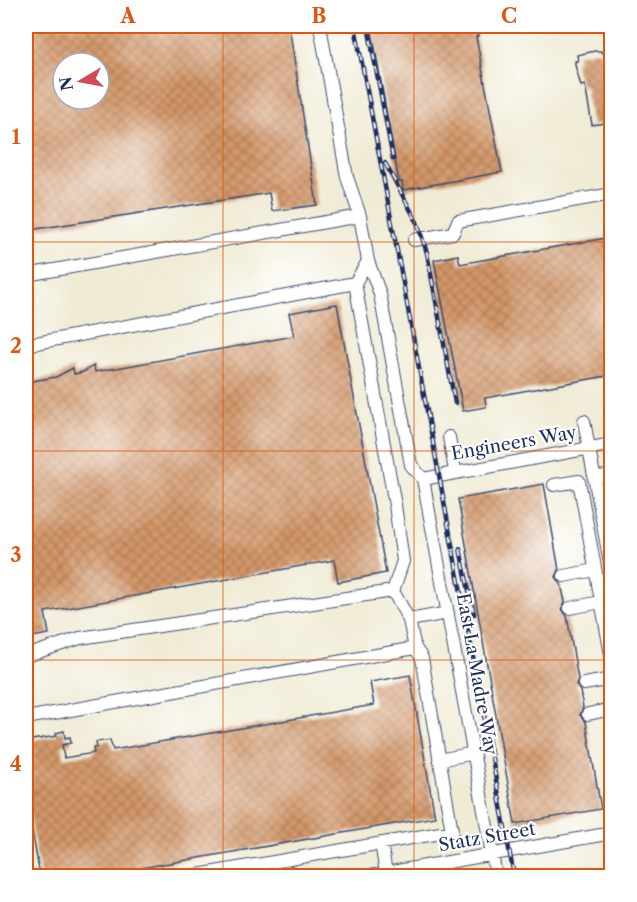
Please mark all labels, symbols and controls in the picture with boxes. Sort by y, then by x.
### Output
text: A [119,4,136,28]
text: B [312,4,327,28]
text: C [501,4,517,28]
north arrow [51,51,111,111]
text: N [55,75,77,92]
text: 1 [12,125,21,149]
text: 2 [10,334,22,358]
street label: Engineers Way [450,421,579,465]
text: 3 [10,543,22,567]
street label: East La Madre Way [452,591,502,758]
text: 4 [10,752,22,776]
street label: Statz Street [437,818,538,856]

